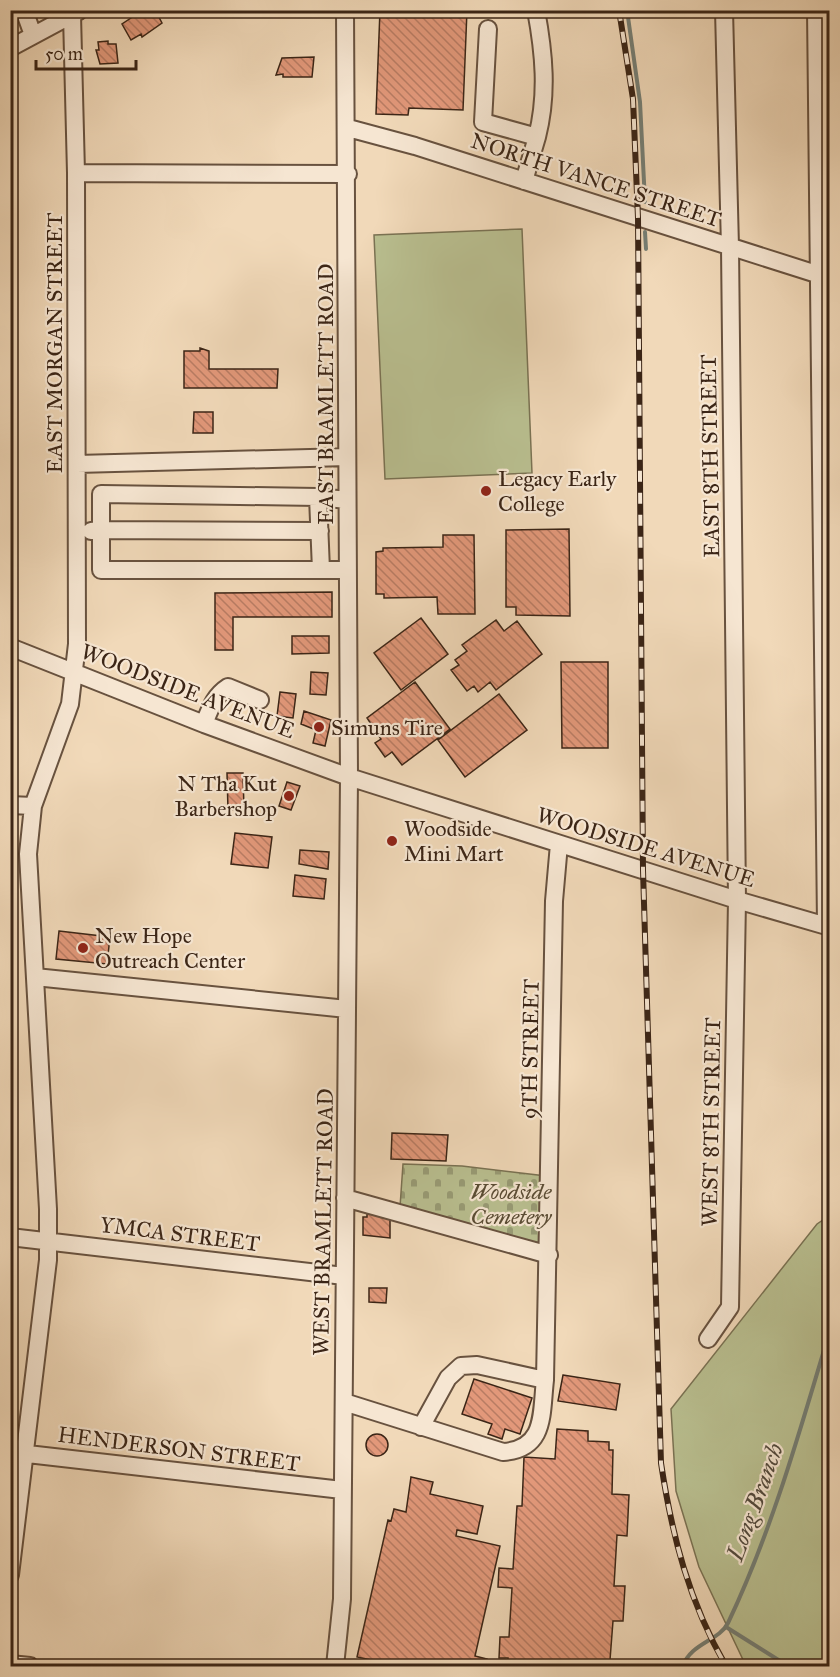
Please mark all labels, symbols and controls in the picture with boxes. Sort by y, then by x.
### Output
scale bar [36,33,136,71]
text: 50 m [45,43,83,65]
street label: NORTH VANCE STREET [467,127,725,233]
street label: EAST MORGAN STREET [41,212,68,474]
street label: EAST BRAMLETT ROAD [312,263,339,525]
street label: EAST 8TH STREET [695,354,725,558]
place label: Legacy Early College [498,465,617,517]
marker: Legacy Early College [479,484,493,498]
street label: WOODSIDE AVENUE [77,638,299,744]
place label: Simuns Tire [331,714,443,741]
marker: Simuns Tire [312,720,326,734]
place label: N Tha Kut Barbershop [174,770,277,822]
marker: N Tha Kut Barbershop [282,789,296,803]
street label: WOODSIDE AVENUE [533,801,759,893]
place label: Woodside Mini Mart [404,815,504,867]
marker: Woodside Mini Mart [385,834,399,848]
place label: New Hope Outreach Center [95,922,246,974]
marker: New Hope Outreach Center [76,941,90,955]
street label: 9TH STREET [515,979,545,1119]
street label: WEST 8TH STREET [696,1017,726,1227]
street label: WEST BRAMLETT ROAD [307,1088,339,1356]
park label: Woodside Cemetery [471,1178,552,1230]
street label: YMCA STREET [99,1211,261,1257]
street label: HENDERSON STREET [56,1421,302,1477]
water label: Long Branch [720,1439,790,1566]

